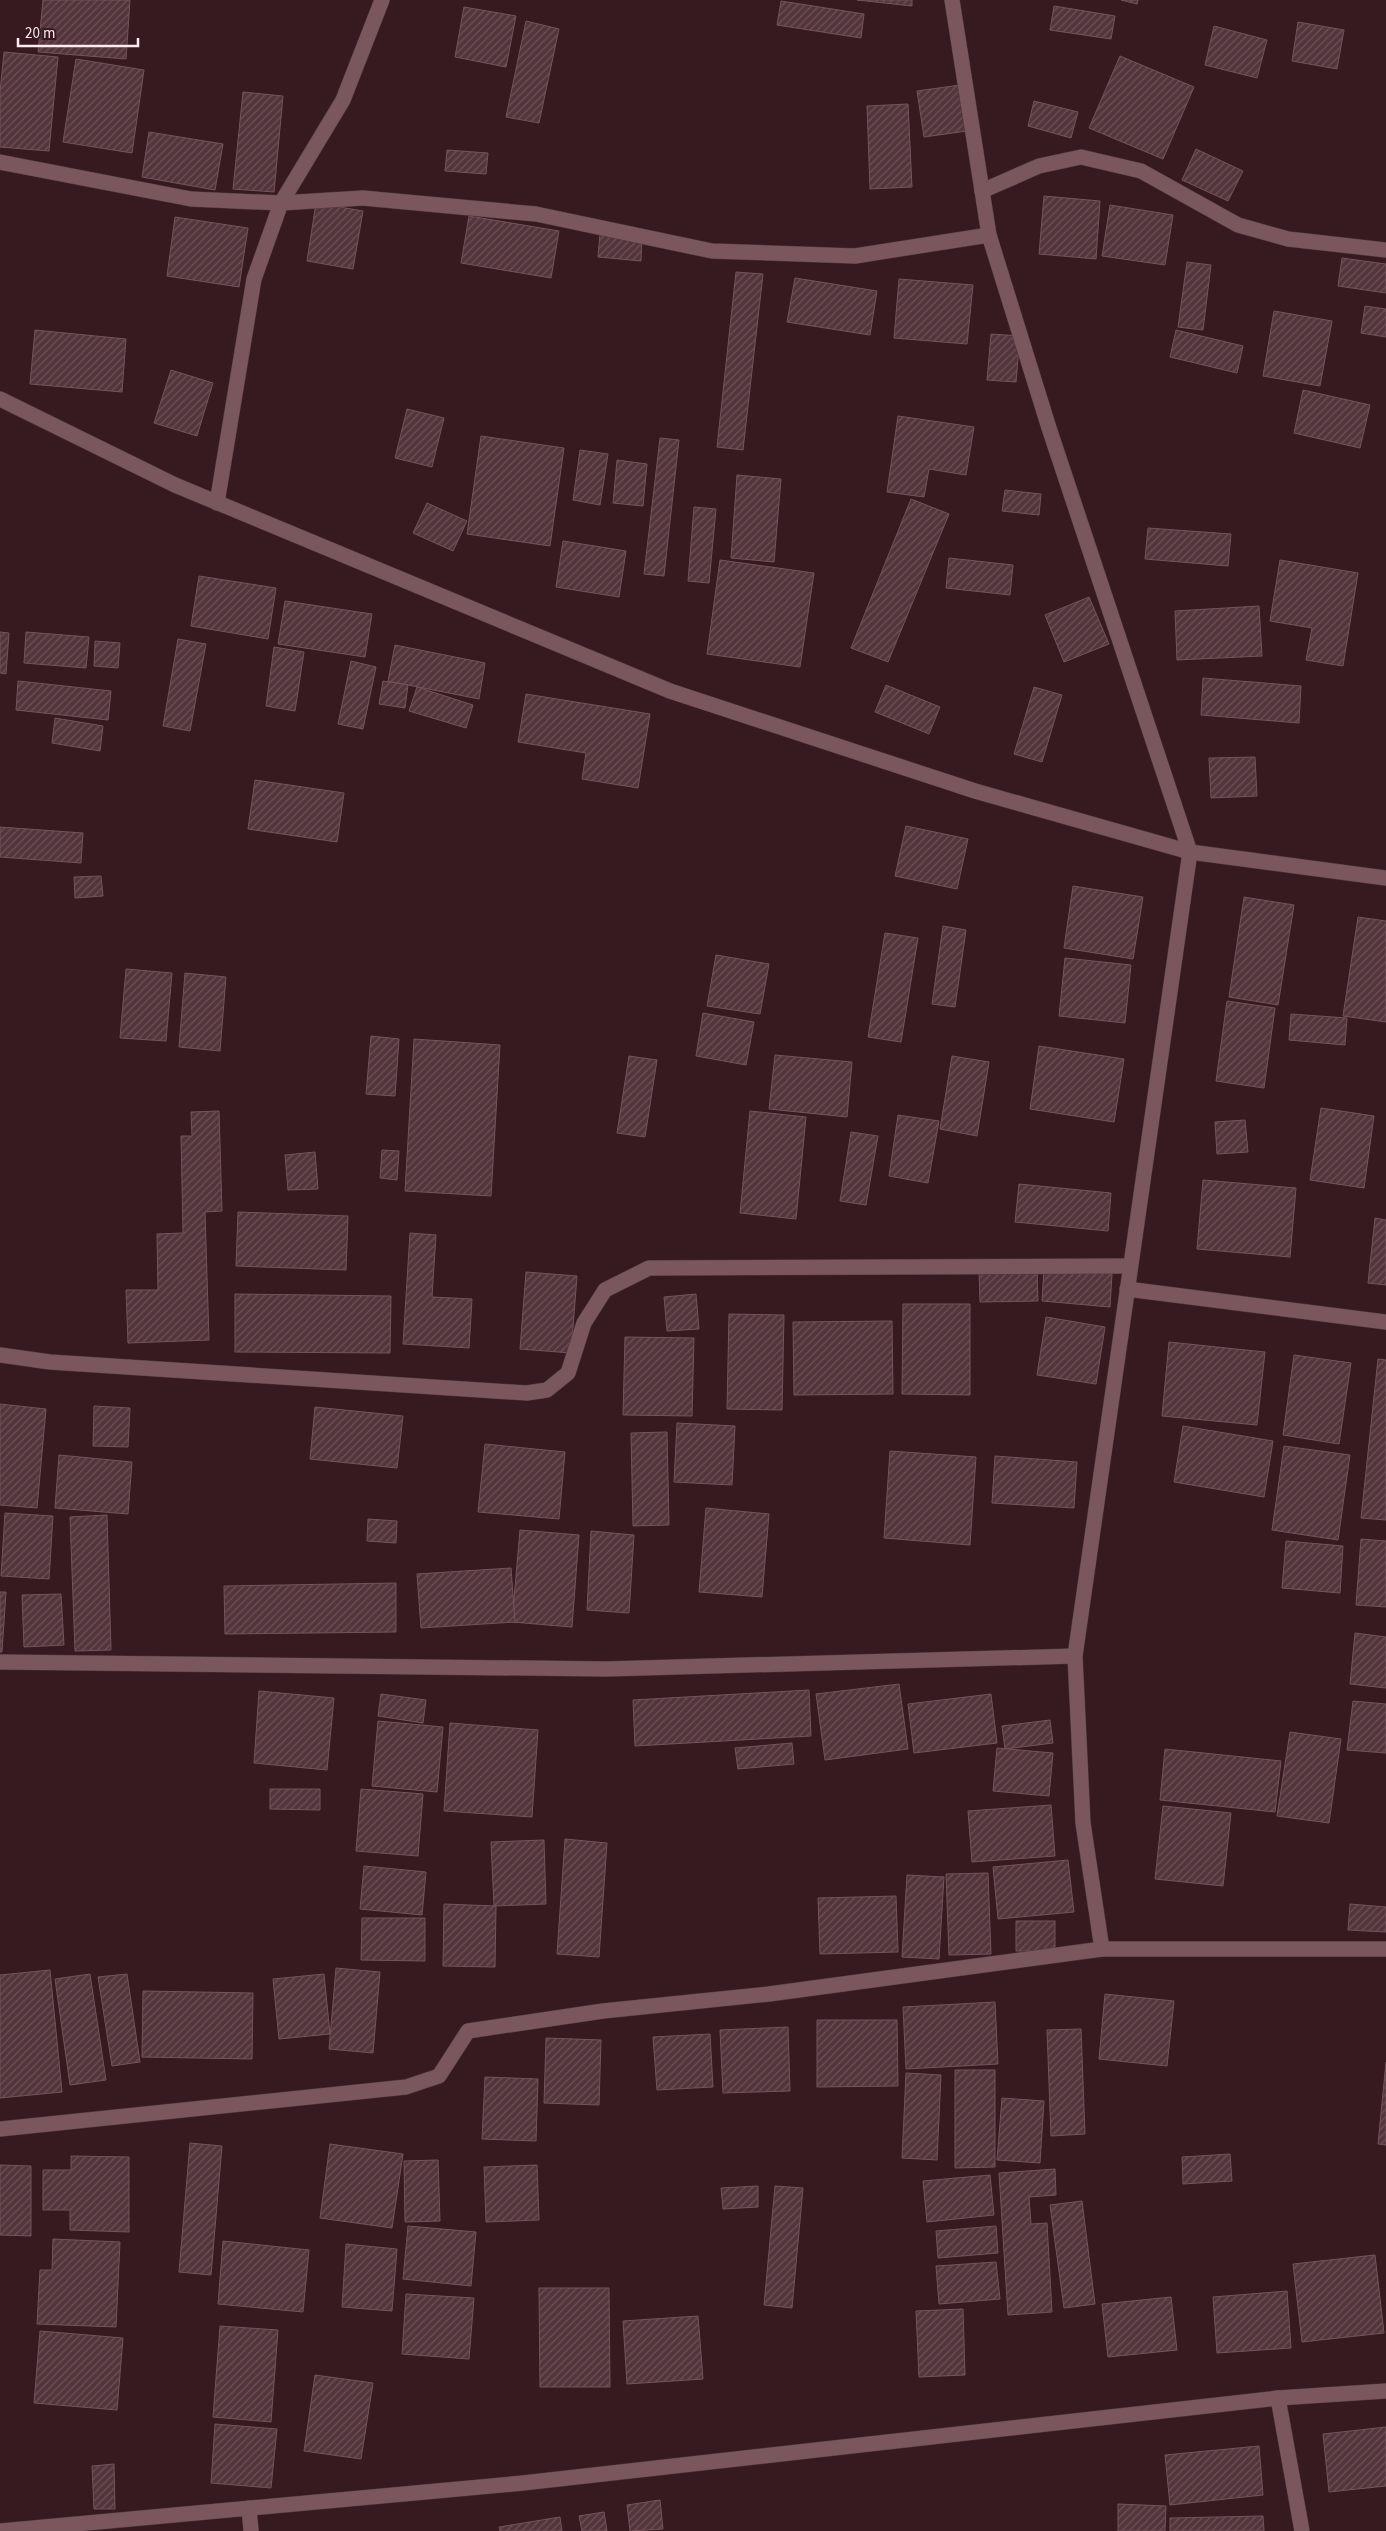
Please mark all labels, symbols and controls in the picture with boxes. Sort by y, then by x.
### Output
scale bar [18,15,138,47]
text: 20 m [25,23,55,44]

